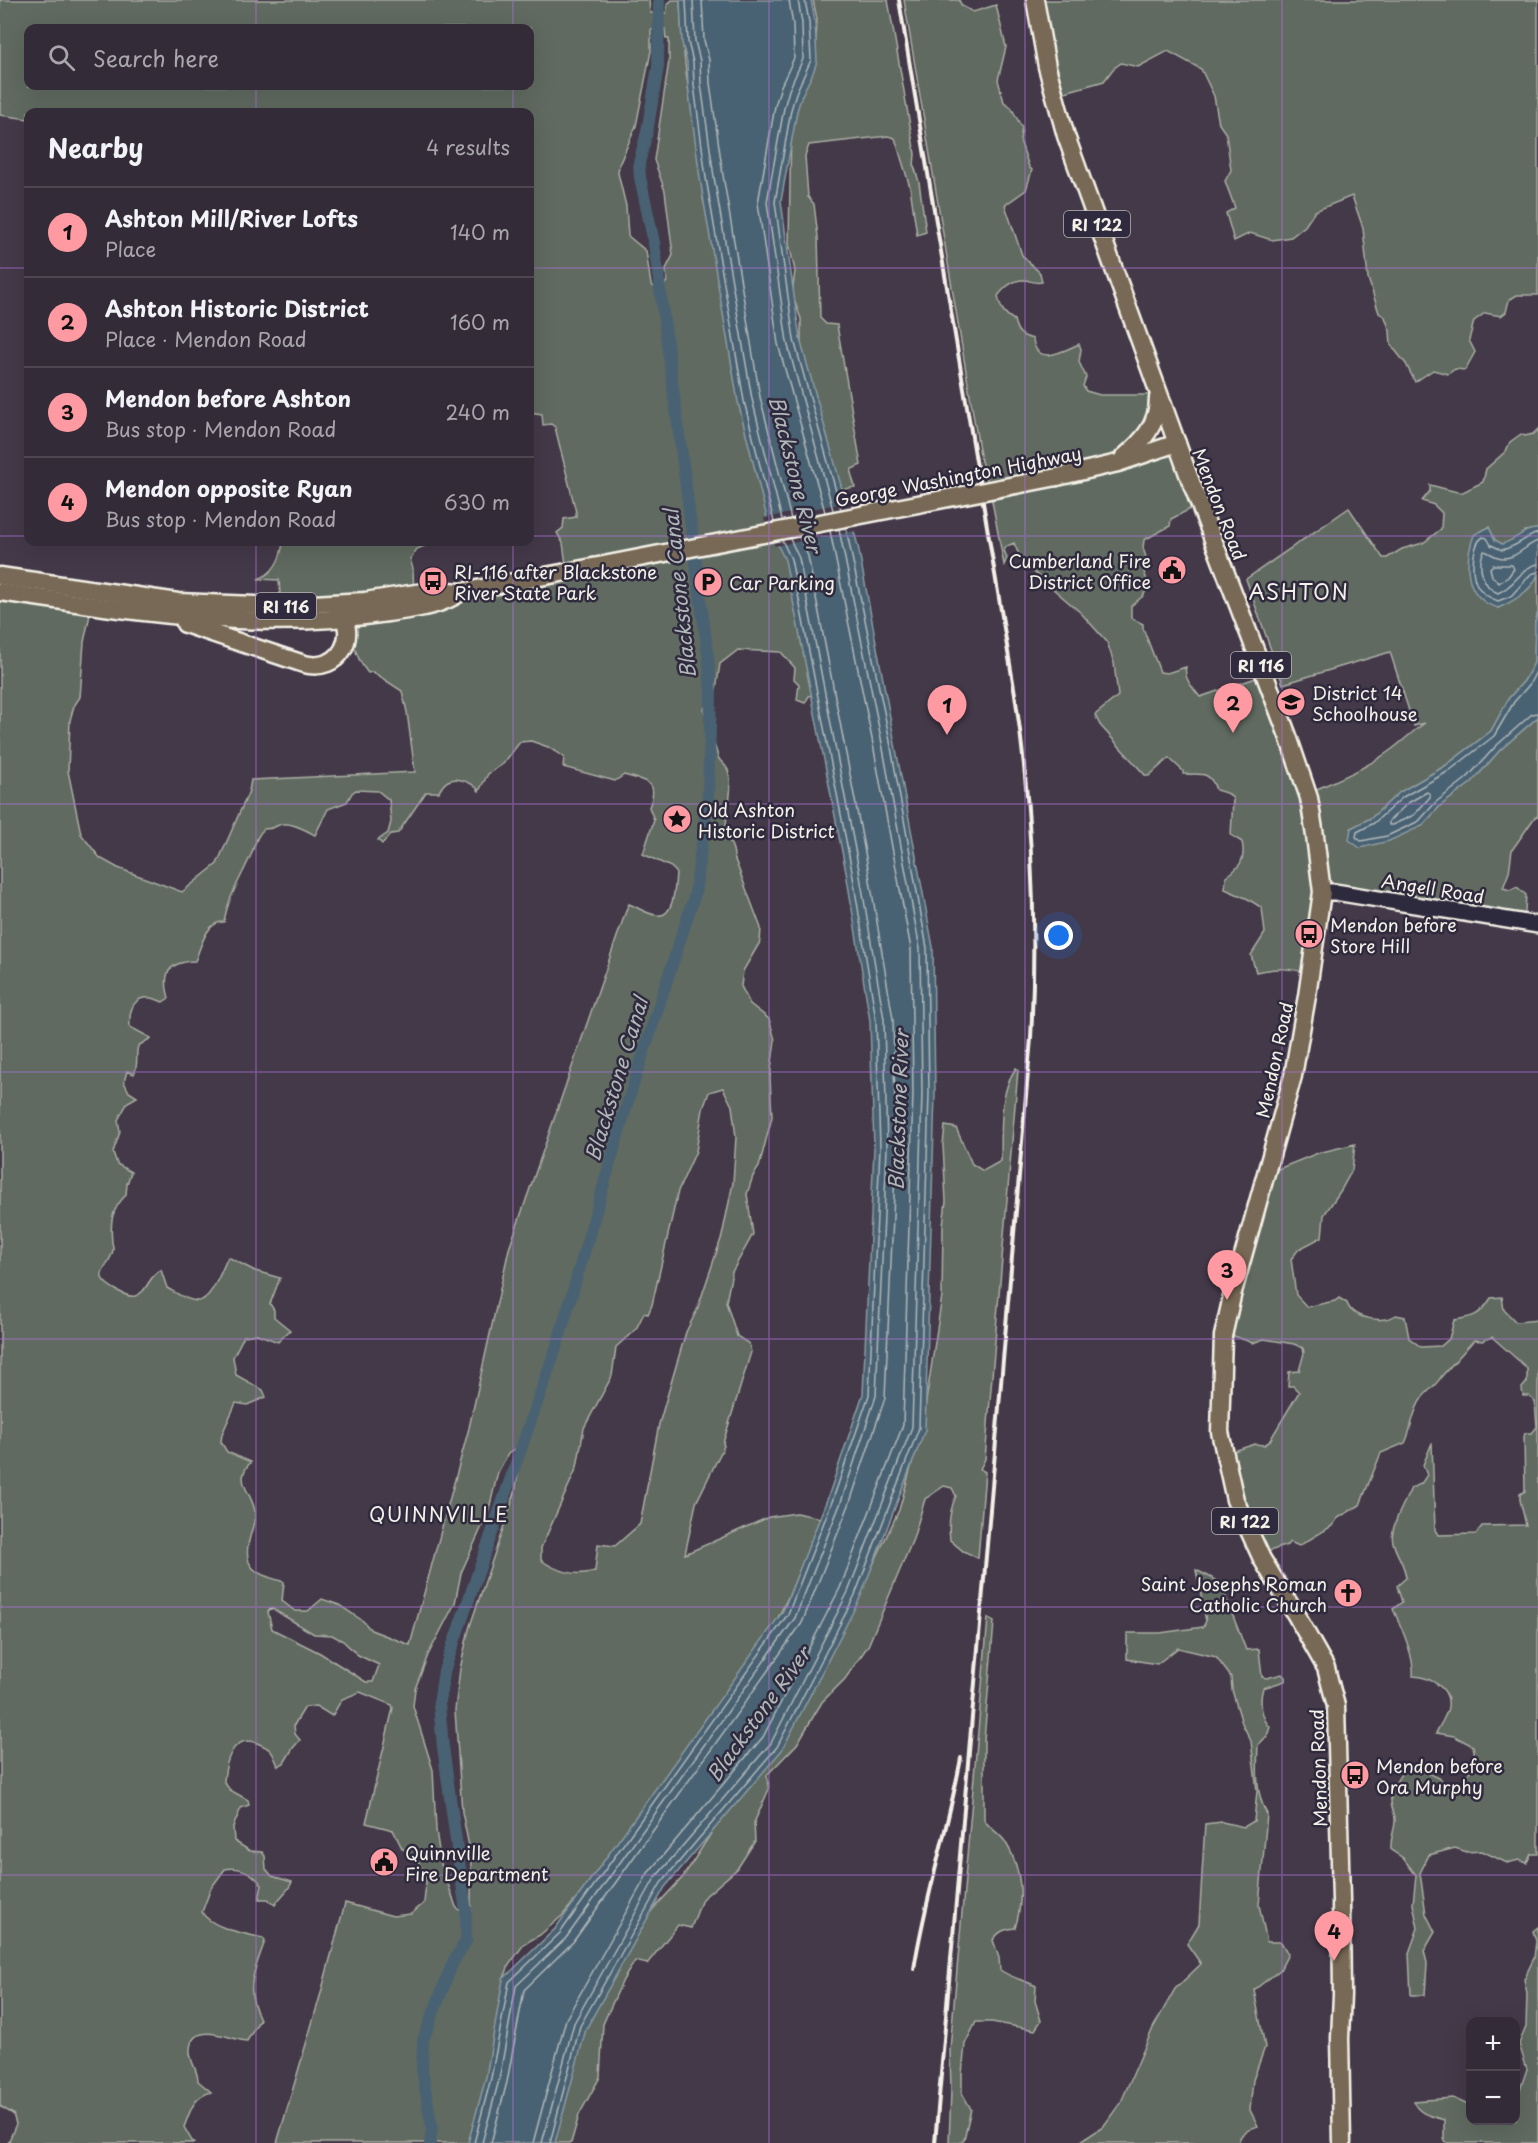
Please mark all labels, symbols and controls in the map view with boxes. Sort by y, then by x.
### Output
search box [24,24,534,90]
icon: search [45,41,78,74]
text: Search here [93,41,219,74]
text: Nearby [48,128,143,167]
text: 4 results [426,132,510,162]
text: Ashton Mill/River Lofts [105,201,358,234]
road number: RI 122 [1064,211,1130,237]
text: 1 [63,217,72,247]
text: 140 m [450,217,510,247]
text: Place [105,234,156,264]
text: Ashton Historic District [105,291,369,324]
text: 2 [60,307,75,337]
text: 160 m [450,307,510,337]
text: Place · Mendon Road [105,324,307,354]
text: Mendon before Ashton [105,381,351,414]
water label: Blackstone River [762,393,831,558]
text: 3 [61,397,74,427]
text: 240 m [445,397,510,427]
text: Bus stop · Mendon Road [105,414,336,444]
street label: George Washington Highway [832,439,1084,513]
street label: Mendon Road [1186,444,1254,564]
text: Mendon opposite Ryan [105,471,353,504]
text: 4 [61,487,74,517]
text: 630 m [444,487,510,517]
text: Bus stop · Mendon Road [105,504,336,534]
water label: Blackstone Canal [655,505,703,680]
place label: Cumberland Fire District Office [1008,547,1151,595]
public building icon: Cumberland Fire District Office [1156,554,1188,586]
place label: RI-116 after Blackstone River State Park [454,558,657,606]
bus stop icon: RI-116 after Blackstone River State Park [417,565,449,597]
parking icon: Car Parking [692,566,724,598]
place label: Car Parking [729,569,835,596]
district label: ASHTON [1249,575,1349,607]
road number: RI 116 [256,593,316,619]
road number: RI 116 [1231,652,1291,678]
place label: District 14 Schoolhouse [1312,679,1418,727]
pin: 2 [1214,684,1252,733]
pin: 1 [928,686,966,735]
school or university icon: District 14 Schoolhouse [1275,686,1307,718]
place label: Old Ashton Historic District [698,796,835,844]
place icon: Old Ashton Historic District [661,803,693,835]
street label: Angell Road [1380,867,1486,909]
place label: Mendon before Store Hill [1330,911,1457,959]
bus stop icon: Mendon before Store Hill [1293,918,1325,950]
your location [1044,921,1073,950]
water label: Blackstone Canal [577,990,656,1165]
street label: Mendon Road [1249,999,1299,1121]
water label: Blackstone River [880,1026,916,1191]
pin: 3 [1208,1250,1246,1300]
district label: QUINNVILLE [369,1499,509,1529]
road number: RI 122 [1212,1508,1278,1534]
place label: Saint Josephs Roman Catholic Church [1141,1570,1327,1618]
church icon: Saint Josephs Roman Catholic Church [1332,1577,1364,1609]
water label: Blackstone River [699,1638,819,1788]
street label: Mendon Road [1302,1708,1334,1828]
place label: Mendon before Ora Murphy [1376,1752,1503,1800]
bus stop icon: Mendon before Ora Murphy [1339,1759,1371,1791]
place label: Quinnville Fire Department [405,1839,548,1887]
public building icon: Quinnville Fire Department [368,1846,400,1878]
pin: 4 [1314,1912,1354,1961]
map controls [1466,2017,1520,2125]
button: + [1466,2017,1520,2071]
button: − [1466,2071,1520,2125]

